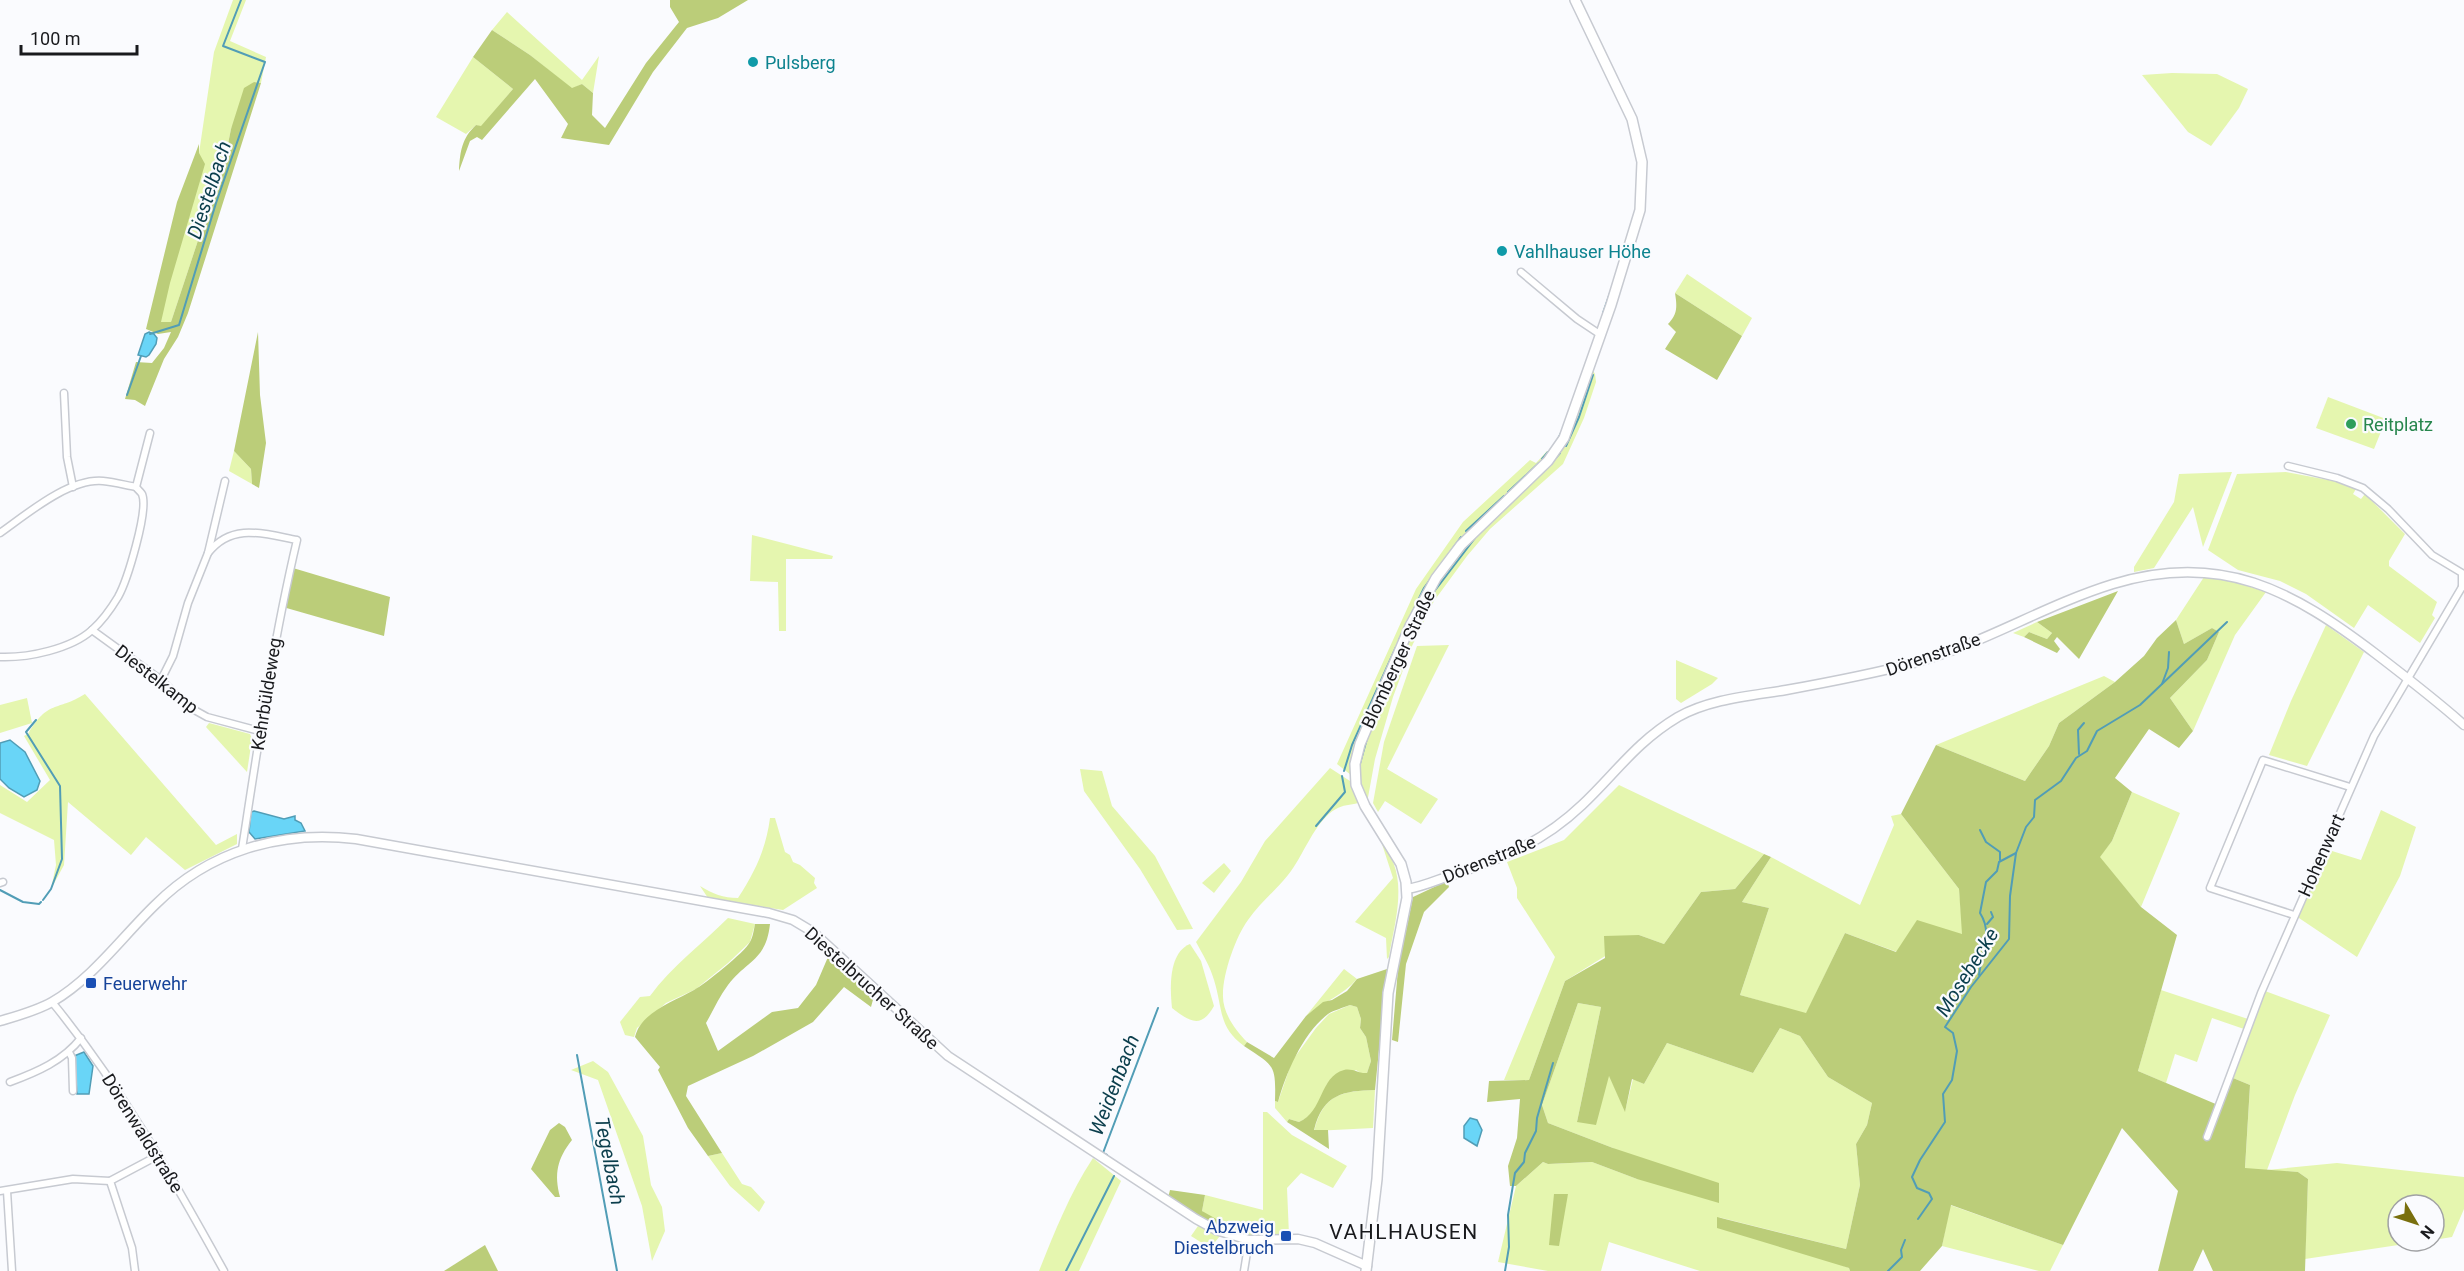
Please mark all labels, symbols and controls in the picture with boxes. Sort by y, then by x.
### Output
scale bar [21,18,136,56]
text: 100 m [30,28,81,49]
place label: Pulsberg [765,52,836,73]
marker: Pulsberg [746,55,760,69]
water label: Diestelbach [182,138,236,242]
place label: Vahlhauser Höhe [1514,241,1651,262]
marker: Vahlhauser Höhe [1495,244,1509,258]
place label: Reitplatz [2363,414,2433,435]
marker: Reitplatz [2344,417,2358,431]
street label: Blomberger Straße [1357,587,1439,731]
street label: Dörenstraße [1883,628,1983,680]
street label: Kehrbüldeweg [247,636,285,752]
street label: Diestelkamp [111,640,203,718]
street label: Hohenwart [2293,810,2349,900]
street label: Dörenstraße [1439,831,1539,887]
street label: Diestelbrucher Straße [801,922,943,1054]
water label: Mosebecke [1930,923,2004,1021]
place label: Feuerwehr [103,973,187,994]
marker: Feuerwehr [84,976,98,990]
water label: Weidenbach [1084,1031,1144,1139]
street label: Dörenwaldstraße [98,1070,188,1196]
water label: Tegelbach [590,1115,630,1207]
north arrow [2386,1193,2446,1253]
place label: Abzweig Diestelbruch [1174,1216,1274,1258]
district label: VAHLHAUSEN [1329,1220,1479,1244]
text: N [2416,1222,2438,1242]
marker: Abzweig Diestelbruch [1279,1229,1293,1243]

